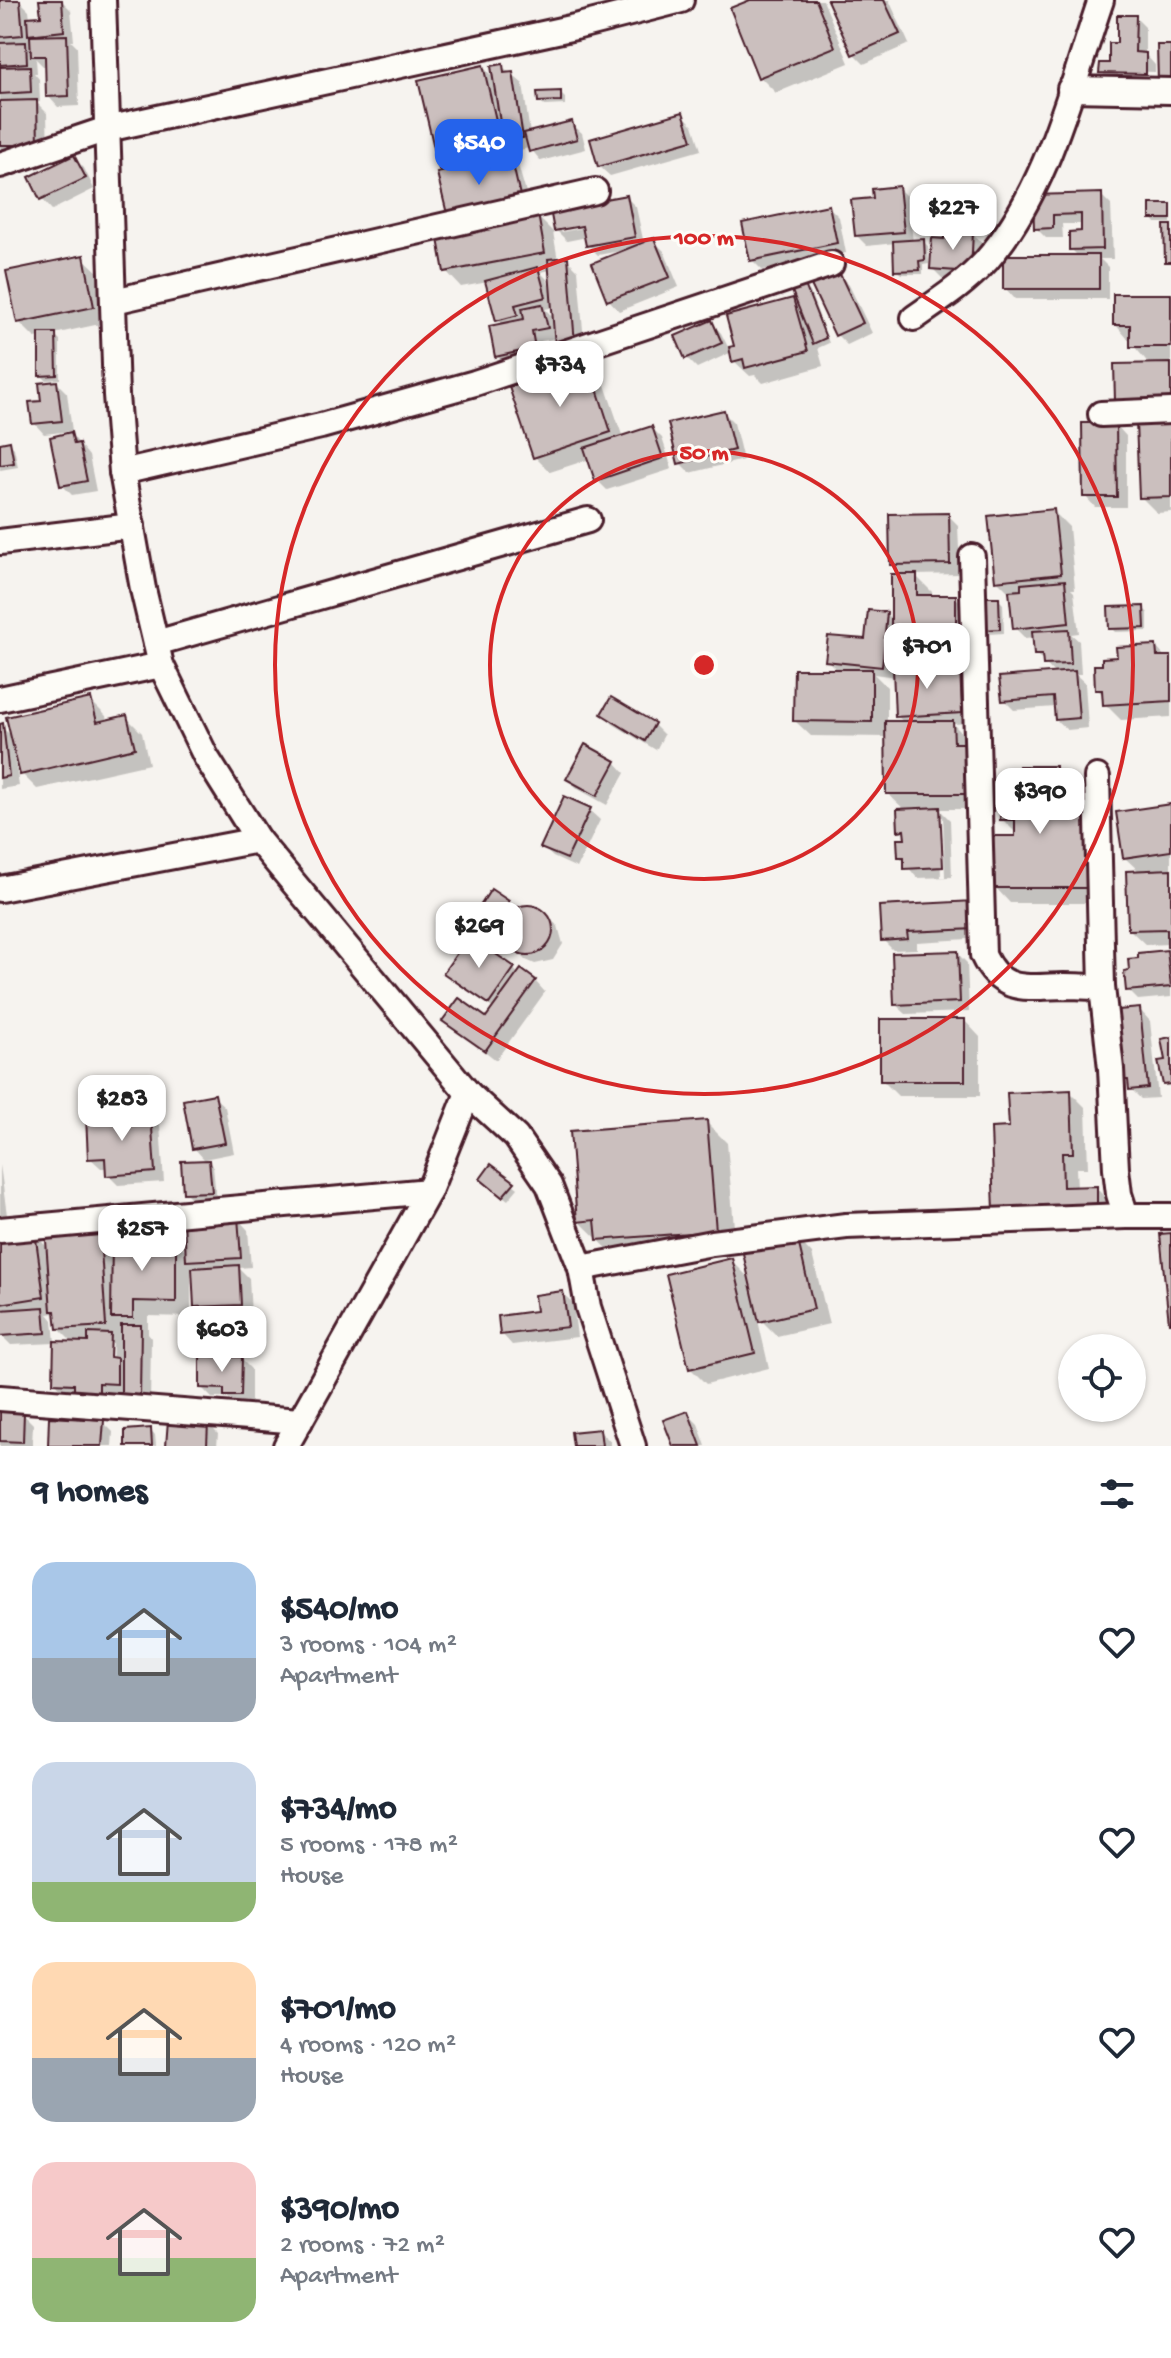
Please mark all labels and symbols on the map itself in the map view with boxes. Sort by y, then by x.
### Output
pin: $540 [432,119,526,187]
pin: $227 [906,184,1000,252]
text: 100 m [673,225,734,254]
pin: $734 [513,341,607,409]
text: 50 m [680,440,728,469]
pin: $701 [880,623,974,691]
centre of rings [690,651,718,679]
pin: $390 [993,768,1087,836]
pin: $269 [432,902,526,970]
pin: $283 [75,1075,169,1143]
pin: $257 [95,1205,189,1273]
pin: $603 [175,1306,269,1374]

